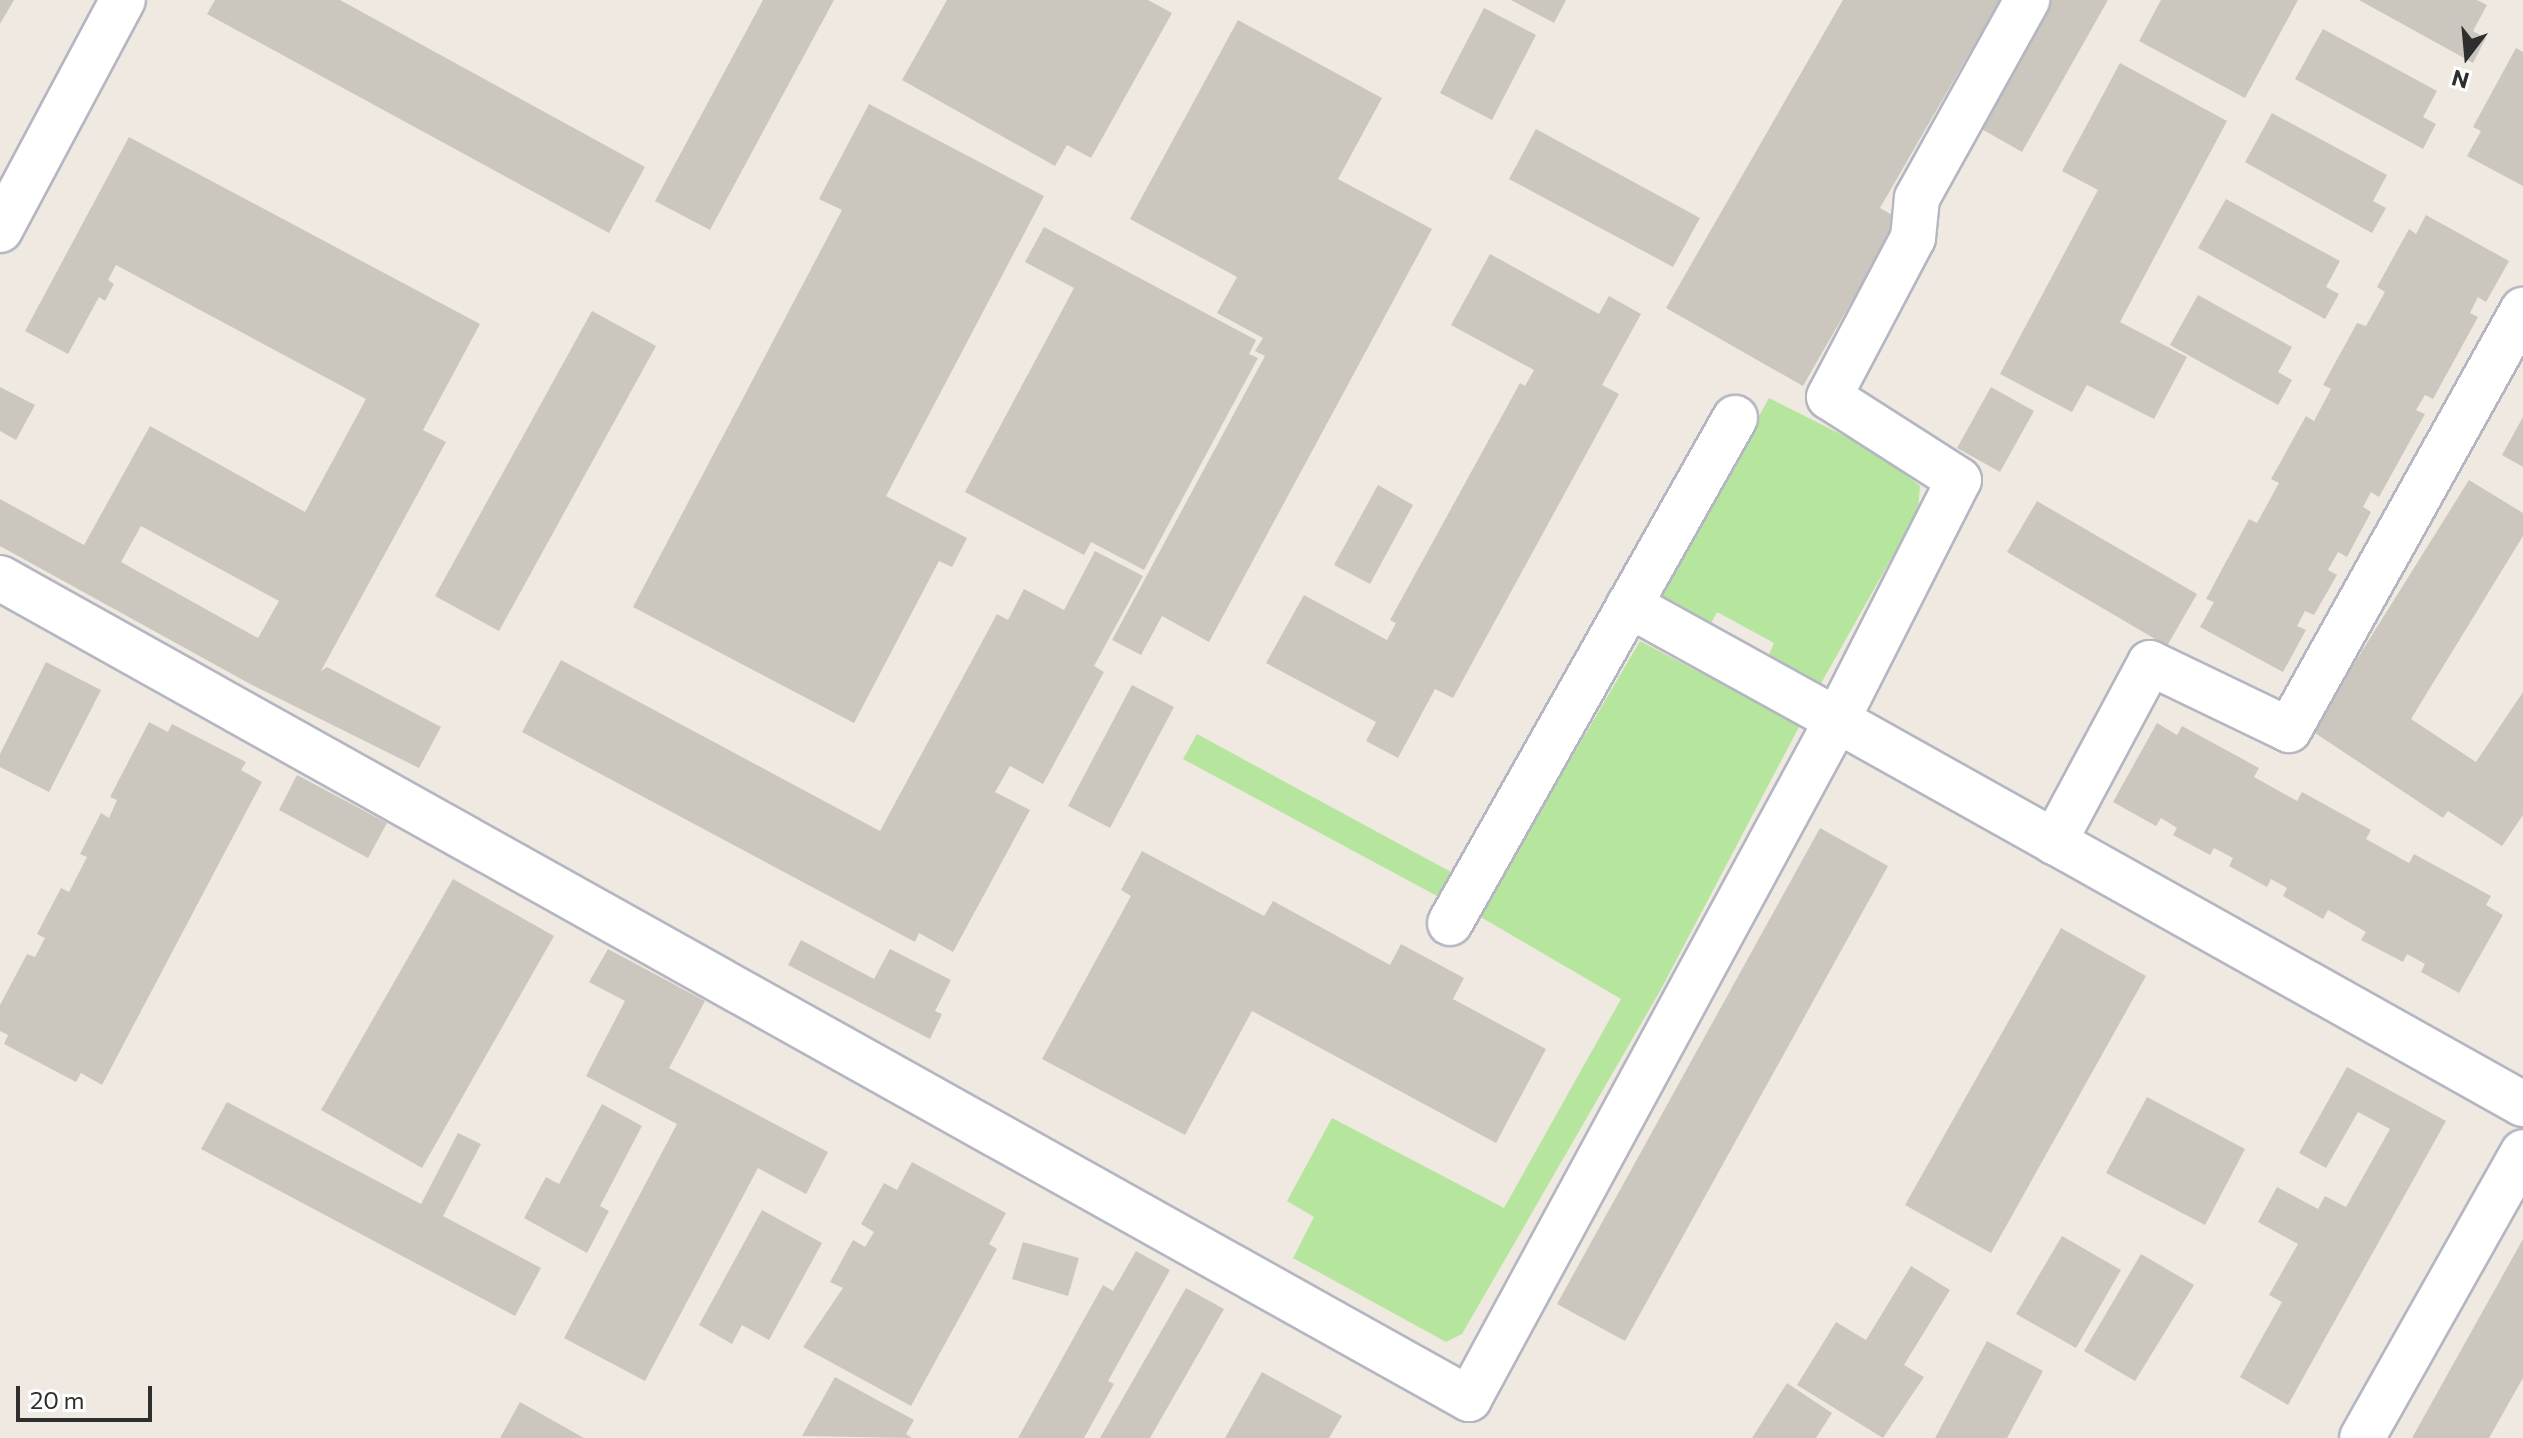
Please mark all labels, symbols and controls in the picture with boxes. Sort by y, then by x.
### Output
north arrow [2427,16,2507,96]
text: N [2449,64,2472,95]
scale bar [20,1370,156,1420]
text: 20 m [30,1385,84,1414]

